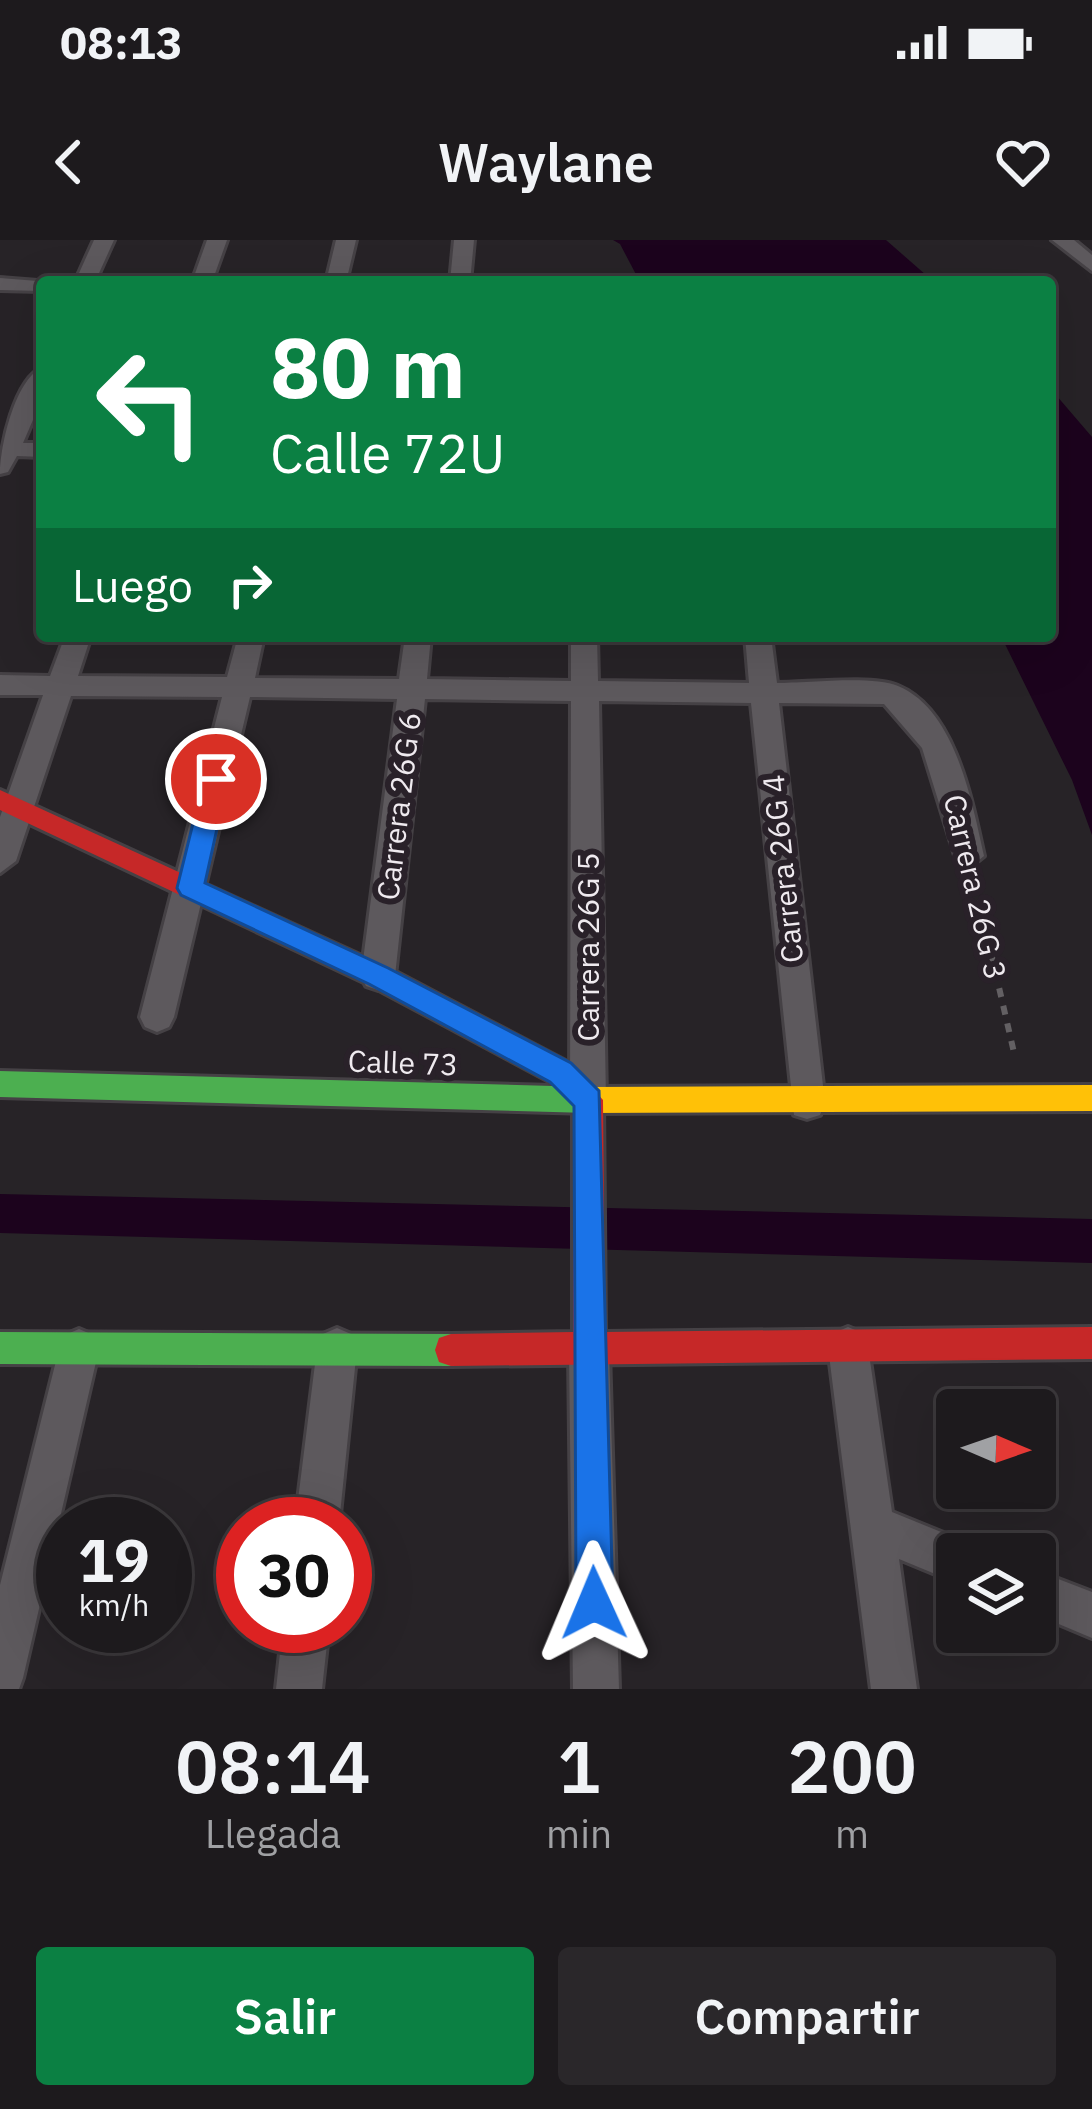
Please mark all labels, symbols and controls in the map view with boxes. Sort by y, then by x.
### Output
text: 08:13 [60,13,183,71]
text: Waylane [438,127,654,197]
icon: back [36,129,102,195]
icon: heart [990,129,1056,195]
text: 80 m [270,312,466,421]
icon: left [72,324,228,480]
text: Calle 72U [270,418,505,488]
icon: right [217,552,283,618]
text: Luego [72,556,193,614]
street label: Carrera 26G 6 [367,710,429,902]
pin [165,728,267,830]
icon: arrive [183,746,249,812]
street label: Carrera 26G 4 [753,773,811,965]
street label: Carrera 26G 3 [936,791,1016,983]
street label: Carrera 26G 5 [568,853,607,1041]
street label: Calle 73 [347,1041,459,1083]
north arrow [936,1389,1056,1509]
map controls [936,1389,1056,1653]
speed limit sign: 30 [216,1497,372,1653]
text: 19 [78,1520,150,1599]
button: layers [936,1533,1056,1653]
position arrow [531,1540,657,1666]
text: km/h [79,1585,149,1624]
text: 08:14 [175,1719,371,1813]
text: 1 [557,1719,601,1813]
text: 200 [787,1719,917,1813]
text: Llegada [205,1808,341,1859]
text: min [546,1808,612,1859]
text: m [835,1808,869,1859]
button: Salir [36,1947,534,2085]
button: Compartir [558,1947,1056,2085]

